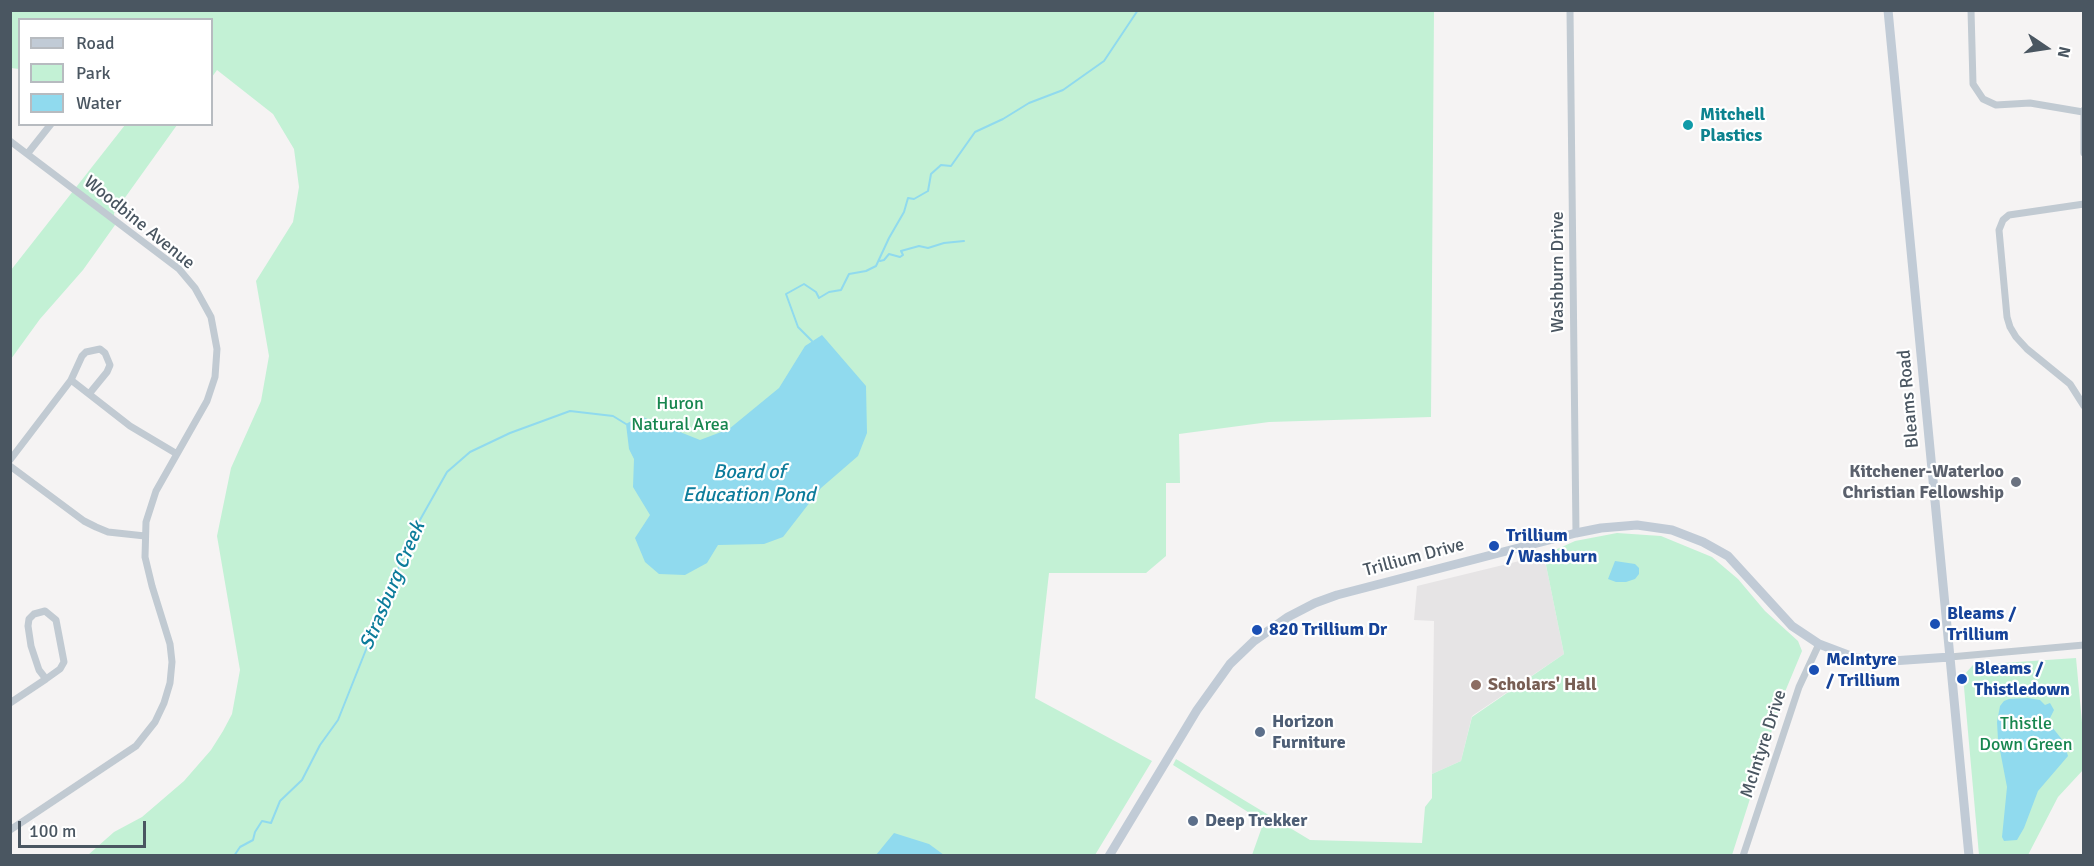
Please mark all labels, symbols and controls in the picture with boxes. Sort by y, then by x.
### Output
legend [18,18,213,126]
north arrow [2016,18,2076,78]
text: Road [76,32,115,54]
text: N [2053,44,2075,60]
text: Park [76,62,111,84]
text: Water [76,92,121,114]
place label: Mitchell Plastics [1700,104,1765,146]
marker: Mitchell Plastics [1681,118,1695,132]
street label: Woodbine Avenue [79,172,199,274]
street label: Washburn Drive [1547,211,1569,333]
street label: Bleams Road [1894,349,1924,449]
park label: Huron Natural Area [631,393,729,436]
water label: Board of Education Pond [683,461,815,508]
place label: Kitchener-Waterloo Christian Fellowship [1843,461,2004,504]
marker: Kitchener-Waterloo Christian Fellowship [2009,475,2023,489]
water label: Strasburg Creek [355,518,431,654]
place label: Trillium / Washburn [1506,525,1597,568]
street label: Trillium Drive [1361,534,1467,582]
marker: Trillium / Washburn [1487,539,1501,553]
place label: Bleams / Trillium [1947,603,2016,646]
marker: Bleams / Trillium [1928,617,1942,631]
place label: 820 Trillium Dr [1269,619,1387,641]
marker: 820 Trillium Dr [1250,623,1264,637]
place label: McIntyre / Trillium [1826,649,1900,692]
place label: Bleams / Thistledown [1974,658,2070,700]
marker: McIntyre / Trillium [1807,663,1821,677]
marker: Bleams / Thistledown [1955,672,1969,686]
place label: Scholars' Hall [1488,674,1597,696]
marker: Scholars' Hall [1469,678,1483,692]
street label: McIntyre Drive [1736,687,1792,801]
place label: Horizon Furniture [1272,711,1346,754]
park label: Thistle Down Green [1979,713,2073,756]
marker: Horizon Furniture [1253,725,1267,739]
scale bar [21,809,148,847]
place label: Deep Trekker [1205,810,1307,832]
marker: Deep Trekker [1186,814,1200,828]
text: 100 m [29,820,76,842]

